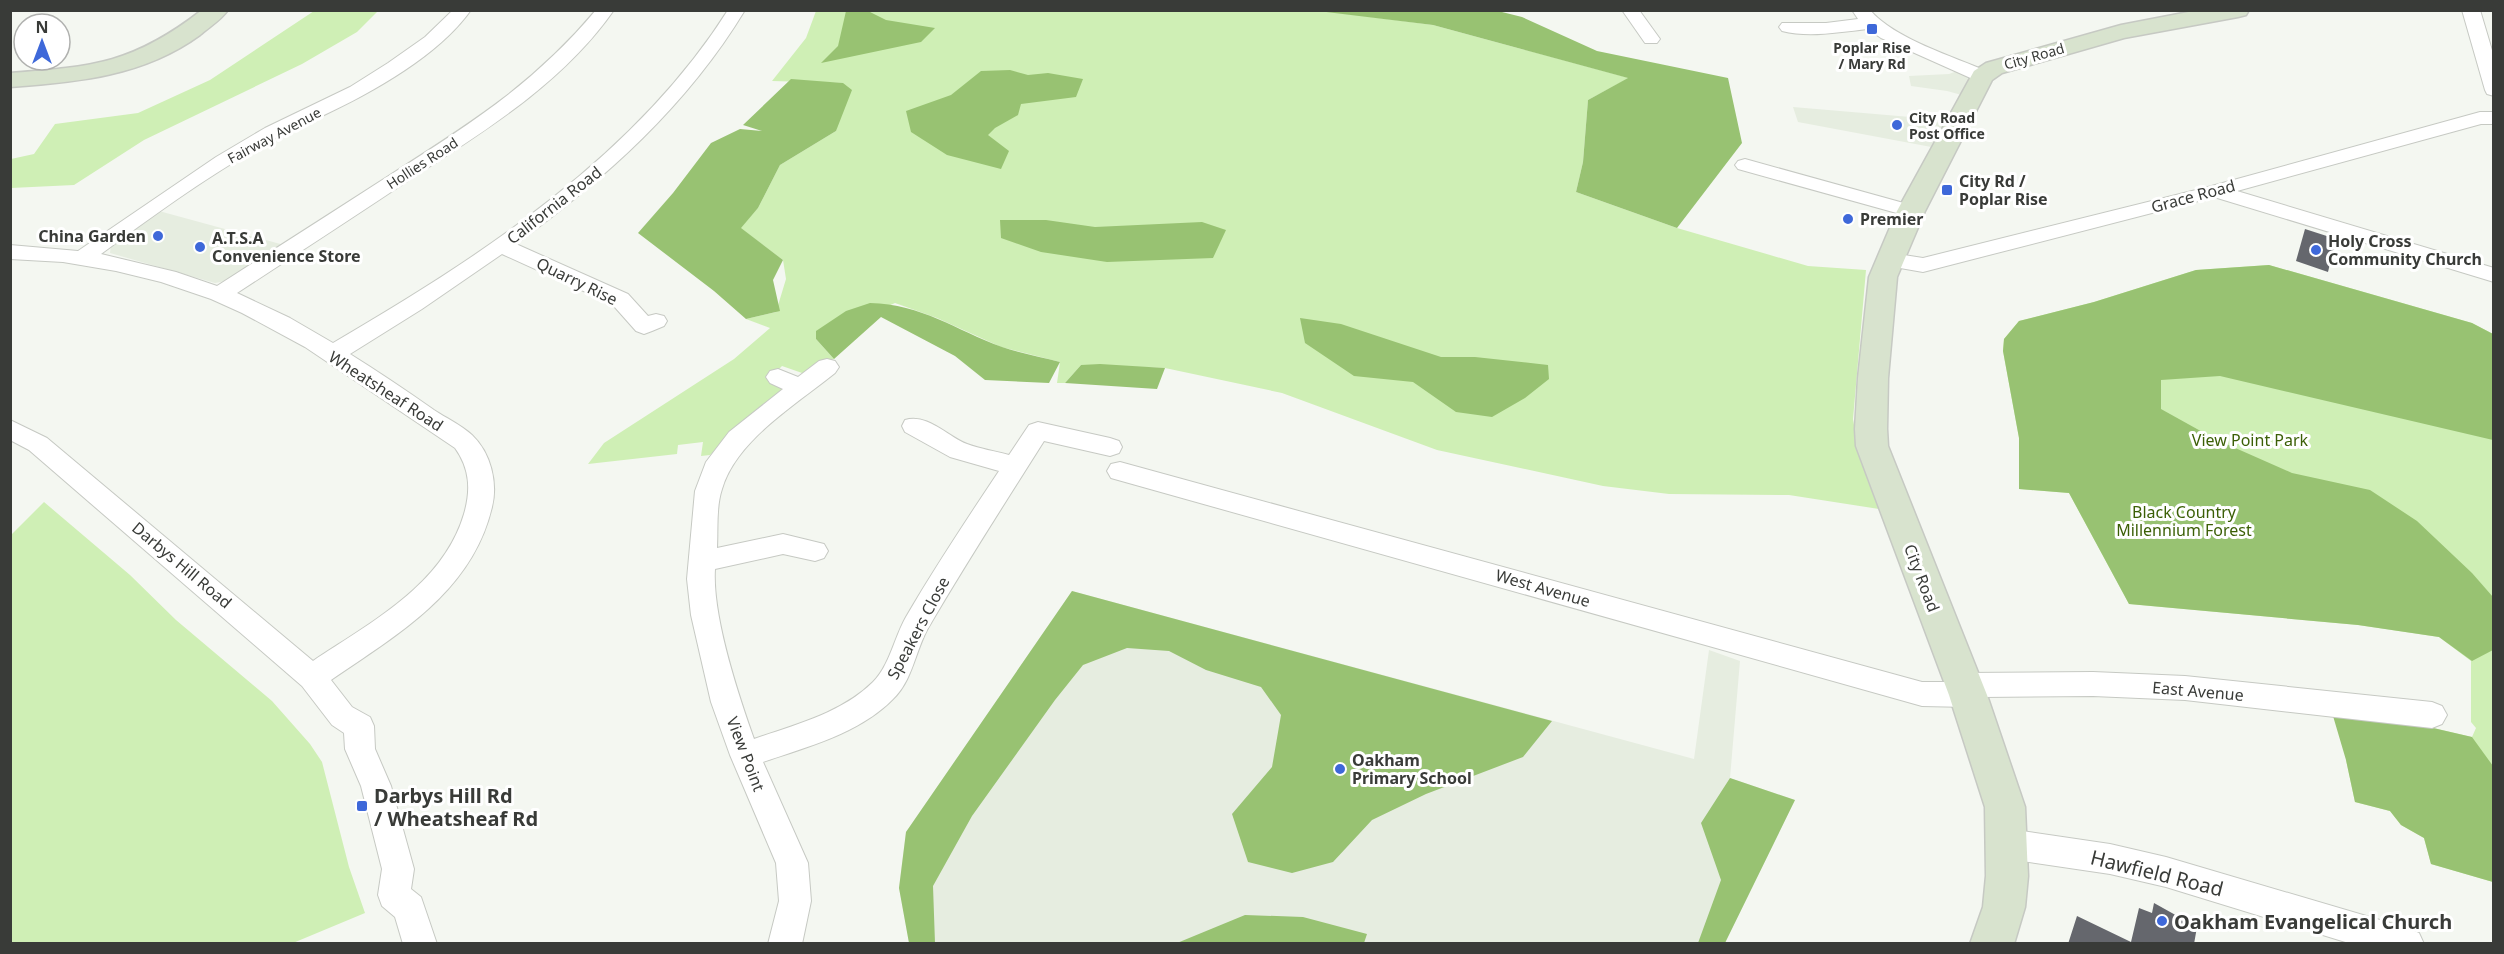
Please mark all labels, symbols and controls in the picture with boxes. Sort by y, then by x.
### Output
north arrow [12,12,72,72]
text: N [35,16,49,38]
marker: Poplar Rise / Mary Rd [1865,22,1879,36]
place label: Poplar Rise / Mary Rd [1833,38,1911,73]
street label: City Road [2002,38,2066,74]
street label: Fairway Avenue [224,102,324,168]
place label: City Road Post Office [1909,108,1985,143]
marker: City Road Post Office [1890,118,1904,132]
street label: Hollies Road [383,133,461,193]
street label: California Road [502,161,606,249]
place label: City Rd / Poplar Rise [1959,170,2048,210]
street label: Grace Road [2149,174,2237,218]
marker: City Rd / Poplar Rise [1940,183,1954,197]
place label: Premier [1860,208,1923,230]
marker: Premier [1841,212,1855,226]
place label: China Garden [38,225,146,247]
place label: A.T.S.A Convenience Store [212,227,361,267]
marker: China Garden [151,229,165,243]
place label: Holy Cross Community Church [2328,230,2482,270]
marker: A.T.S.A Convenience Store [193,240,207,254]
marker: Holy Cross Community Church [2309,243,2323,257]
street label: Quarry Rise [533,252,621,310]
street label: Wheatsheaf Road [325,346,447,436]
park label: View Point Park [2192,429,2309,451]
park label: Black Country Millennium Forest [2116,501,2252,541]
street label: Darbys Hill Road [128,517,236,613]
street label: City Road [1899,541,1945,615]
street label: West Avenue [1493,564,1593,612]
street label: Speakers Close [882,573,954,683]
street label: East Avenue [2151,676,2245,706]
street label: View Point [722,713,770,795]
place label: Oakham Primary School [1352,749,1472,789]
marker: Oakham Primary School [1333,762,1347,776]
place label: Darbys Hill Rd / Wheatsheaf Rd [374,782,538,832]
marker: Darbys Hill Rd / Wheatsheaf Rd [355,799,369,813]
street label: Hawfield Road [2088,843,2226,903]
place label: Oakham Evangelical Church [2174,908,2452,935]
marker: Oakham Evangelical Church [2155,914,2169,928]

